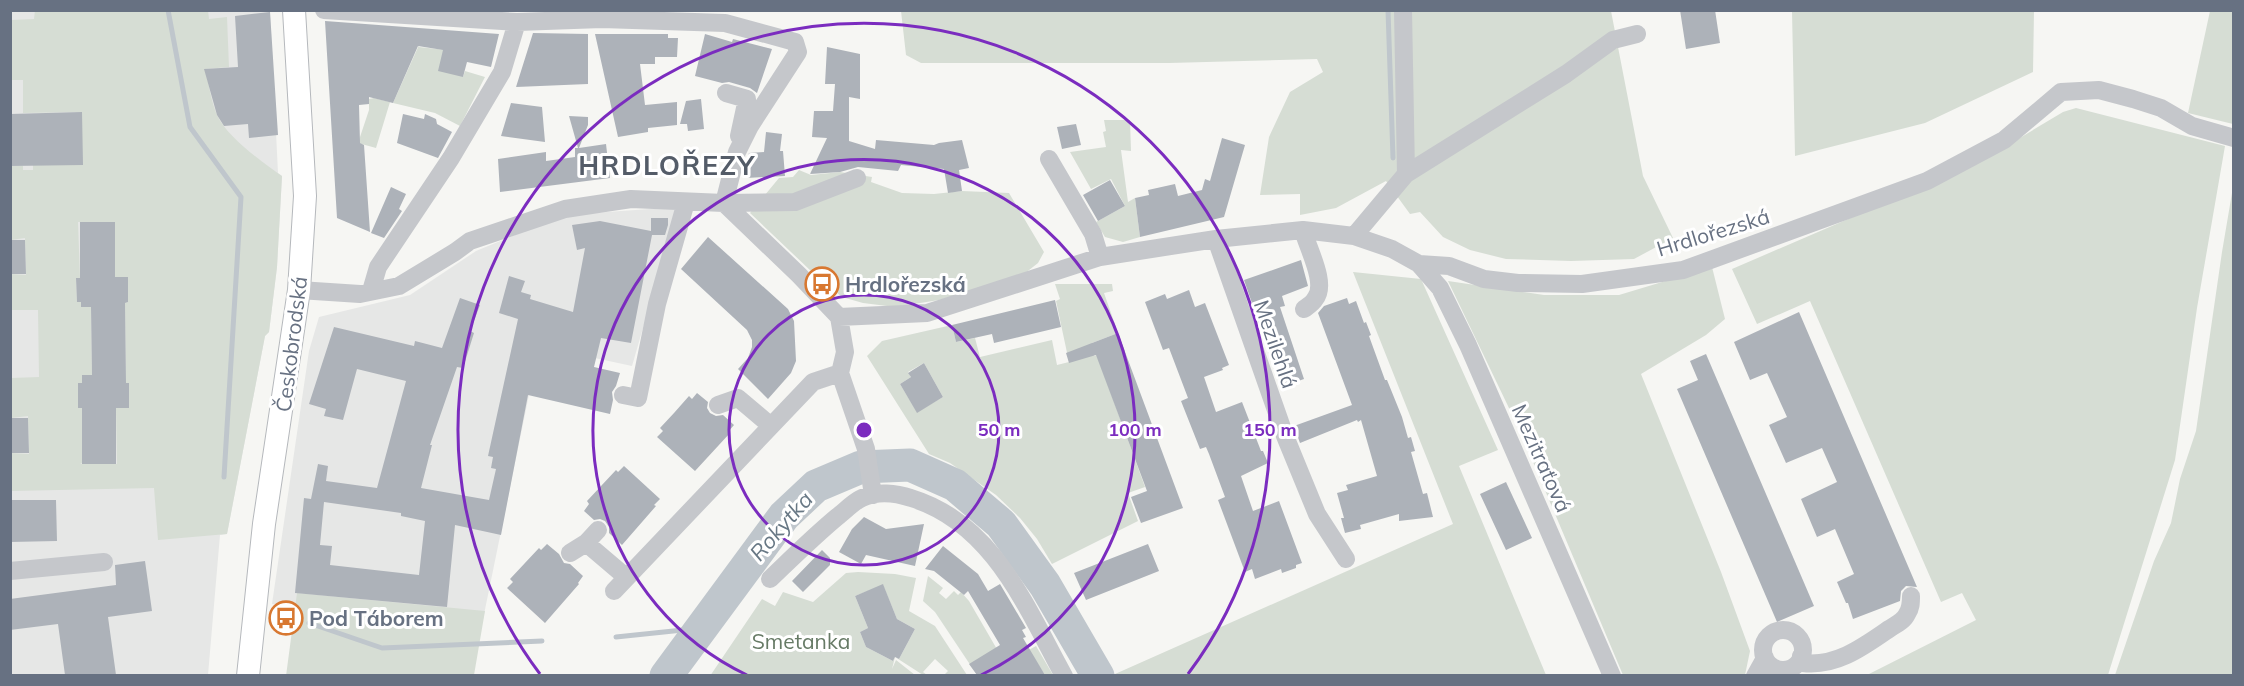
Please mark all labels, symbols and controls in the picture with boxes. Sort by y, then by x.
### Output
district label: HRDLOŘEZY [578,148,756,182]
street label: Hrdlořezská [1653,203,1773,261]
bus stop icon: Hrdlořezská [804,266,840,302]
place label: Hrdlořezská [845,271,966,297]
street label: Českobrodská [270,275,312,413]
street label: Mezilehlá [1249,296,1303,392]
street label: Mezitraťová [1507,400,1577,516]
text: 50 m [978,418,1020,441]
text: 100 m [1108,418,1162,441]
text: 150 m [1243,418,1297,441]
centre of rings [854,420,874,440]
water label: Rokytka [743,486,819,566]
bus stop icon: Pod Táborem [268,600,304,636]
place label: Pod Táborem [309,605,444,631]
park label: Smetanka [752,628,850,654]

